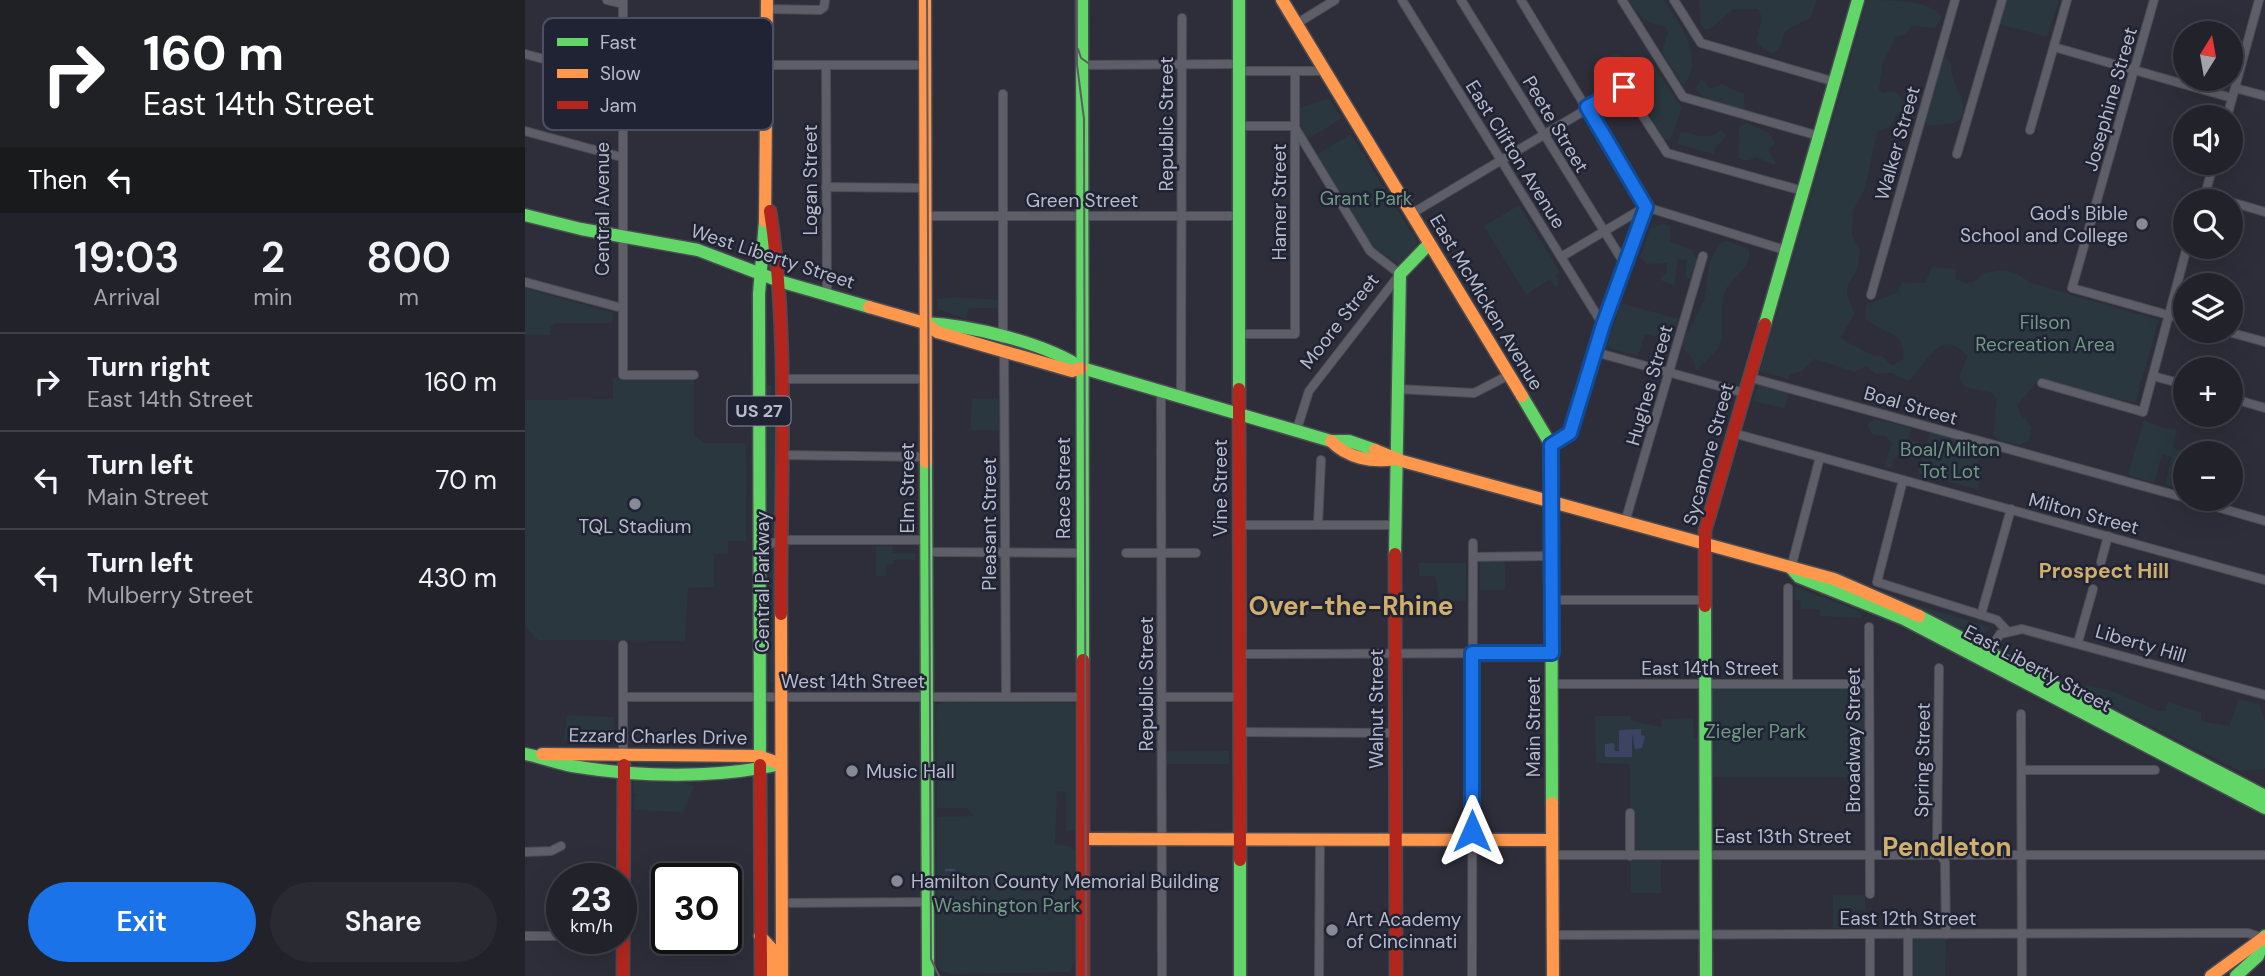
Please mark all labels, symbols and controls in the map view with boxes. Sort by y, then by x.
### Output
legend [543,18,773,130]
text: 160 m [143,21,284,85]
north arrow [2173,21,2243,91]
map controls [2173,21,2243,511]
street label: Josephine Street [2078,24,2143,174]
icon: right [28,28,119,119]
text: Fast [600,30,636,55]
street label: Republic Street [1154,57,1179,191]
pin [1594,57,1654,117]
text: Slow [600,61,641,86]
icon: arrive [1605,68,1643,106]
street label: Peete Street [1517,71,1594,177]
street label: East Clifton Avenue [1460,75,1571,233]
text: East 14th Street [143,83,374,125]
street label: Walker Street [1869,83,1926,203]
text: Jam [600,93,637,118]
button: sound [2173,105,2243,175]
street label: Logan Street [798,124,823,236]
street label: Central Avenue [590,142,615,276]
street label: Hamer Street [1267,144,1292,260]
icon: left [101,161,139,199]
text: Then [28,163,87,197]
park label: Grant Park [1320,186,1413,211]
street label: Green Street [1026,188,1138,213]
button: search [2173,189,2243,259]
place label: God's Bible School and College [1960,201,2128,248]
street label: East McMicken Avenue [1424,210,1549,395]
marker: God's Bible School and College [2134,216,2150,232]
street label: West Liberty Street [688,218,858,295]
text: 19:03 [74,230,180,285]
text: 2 [261,230,285,285]
text: 800 [366,230,451,285]
street label: Moore Street [1294,268,1385,374]
button: layers [2173,273,2243,343]
text: Arrival [93,282,160,312]
text: min [253,282,293,312]
text: m [398,282,419,312]
park label: Filson Recreation Area [1975,310,2115,357]
street label: Hughes Street [1620,322,1679,448]
text: Turn right [87,350,211,384]
button: + [2173,357,2243,427]
icon: right [28,363,66,401]
text: 160 m [425,365,497,399]
street label: Sycamore Street [1677,380,1740,528]
street label: Boal Street [1861,380,1961,431]
text: East 14th Street [87,384,253,414]
road number: US 27 [727,396,791,426]
street label: Race Street [1051,437,1076,539]
park label: Boal/Milton Tot Lot [1900,437,2000,484]
street label: Vine Street [1208,439,1233,537]
button: − [2173,441,2243,511]
street label: Elm Street [895,443,920,533]
text: Turn left [87,448,194,482]
street label: Pleasant Street [977,457,1002,591]
icon: left [28,461,66,499]
text: 70 m [436,463,497,497]
text: Main Street [87,482,209,512]
street label: Milton Street [2026,487,2142,540]
marker: TQL Stadium [627,496,643,512]
street label: Central Parkway [750,511,775,653]
place label: TQL Stadium [579,514,691,539]
text: Turn left [87,546,194,580]
district label: Prospect Hill [2039,557,2169,585]
icon: left [28,559,66,597]
text: 430 m [418,561,497,595]
text: Mulberry Street [87,580,253,610]
district label: Over-the-Rhine [1249,589,1453,623]
street label: Republic Street [1134,617,1159,751]
street label: East Liberty Street [1960,619,2116,718]
street label: Liberty Hill [2093,619,2189,668]
street label: Walnut Street [1364,649,1389,769]
street label: East 14th Street [1641,656,1779,681]
street label: Broadway Street [1841,667,1866,813]
street label: West 14th Street [781,669,925,694]
street label: Main Street [1521,677,1546,777]
street label: Spring Street [1909,702,1936,818]
park label: Ziegler Park [1706,719,1807,744]
street label: Ezzard Charles Drive [568,722,748,751]
place label: Music Hall [866,759,955,784]
marker: Music Hall [844,763,860,779]
position arrow [1435,794,1509,868]
street label: East 13th Street [1714,824,1852,849]
district label: Pendleton [1882,830,2012,864]
speed limit sign: 30 [651,863,742,954]
place label: Hamilton County Memorial Building [911,869,1220,894]
marker: Hamilton County Memorial Building [889,873,905,889]
text: 23 [571,876,612,922]
button: Exit [28,882,256,962]
button: Share [270,882,497,962]
park label: Washington Park [934,893,1081,918]
street label: East 12th Street [1840,906,1976,931]
place label: Art Academy of Cincinnati [1346,907,1462,954]
text: km/h [570,914,613,938]
marker: Art Academy of Cincinnati [1324,922,1340,938]

